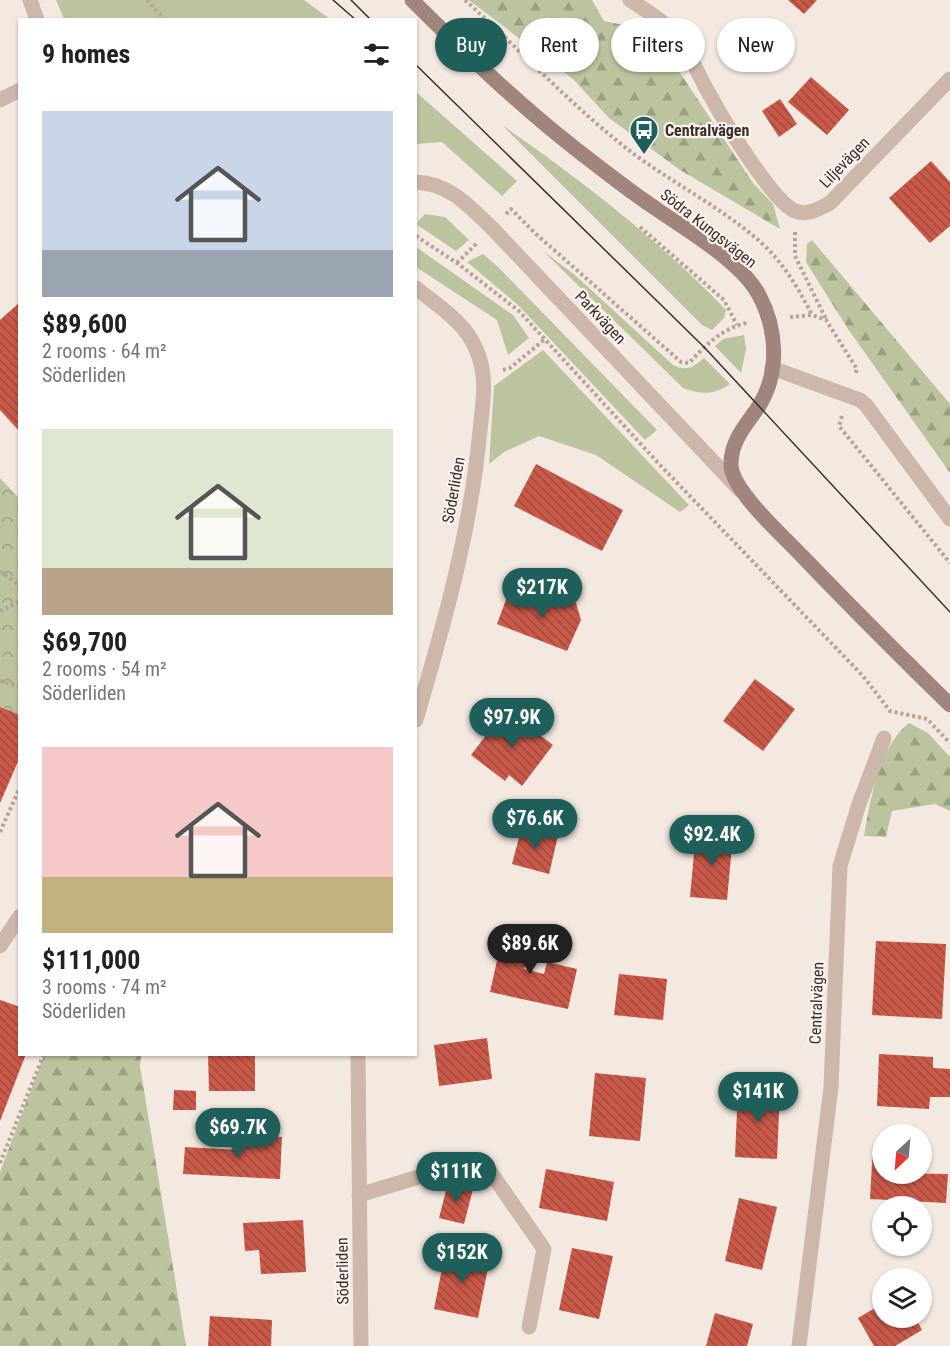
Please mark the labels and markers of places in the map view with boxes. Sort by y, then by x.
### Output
bus stop icon: Centralvägen [628,114,660,156]
place label: Centralvägen [665,121,749,140]
pin: $217K [500,568,584,619]
pin: $97.9K [463,698,561,749]
pin: $76.6K [486,799,584,850]
pin: $92.4K [663,815,761,866]
pin: $89.6K [481,924,579,975]
pin: $141K [716,1072,800,1123]
pin: $69.7K [189,1108,287,1159]
pin: $111K [414,1152,498,1203]
pin: $152K [420,1233,504,1284]

